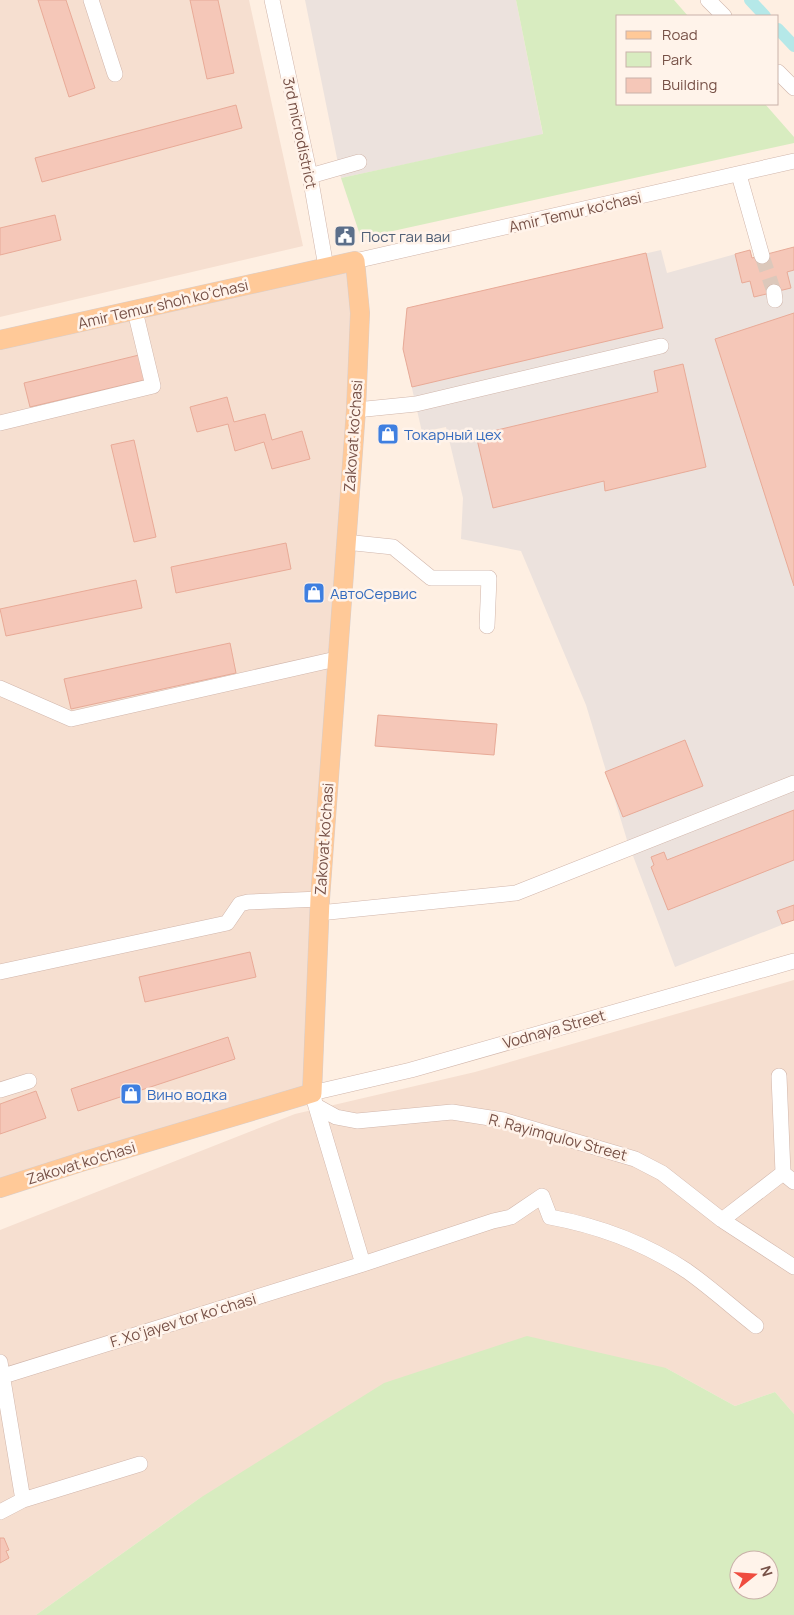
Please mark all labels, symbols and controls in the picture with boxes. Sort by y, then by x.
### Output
legend [616,15,779,105]
text: Road [662,24,698,45]
text: Park [662,49,692,70]
text: Building [662,74,717,95]
street label: 3rd microdistrict [278,75,322,191]
street label: Amir Temur ko'chasi [507,187,643,237]
public building icon: Пост гаи ваи [333,224,357,248]
place label: Пост гаи ваи [361,226,450,247]
street label: Amir Temur shoh ko‘chasi [76,274,250,334]
street label: Zakovat ko'chasi [339,379,367,493]
shop icon: Токарный цех [376,422,400,446]
place label: Токарный цех [404,424,501,445]
shop icon: АвтоСервис [302,581,326,605]
place label: АвтоСервис [330,583,417,604]
street label: Zakovat ko'chasi [310,782,338,896]
street label: Vodnaya Street [500,1004,608,1054]
shop icon: Вино водка [119,1082,143,1106]
place label: Вино водка [147,1084,227,1105]
street label: R. Rayimqulov Street [487,1108,629,1166]
street label: Zakovat ko'chasi [24,1136,138,1190]
street label: F. Xo‘jayev tor ko‘chasi [108,1288,258,1352]
north arrow [729,1550,779,1600]
text: N [756,1563,777,1579]

